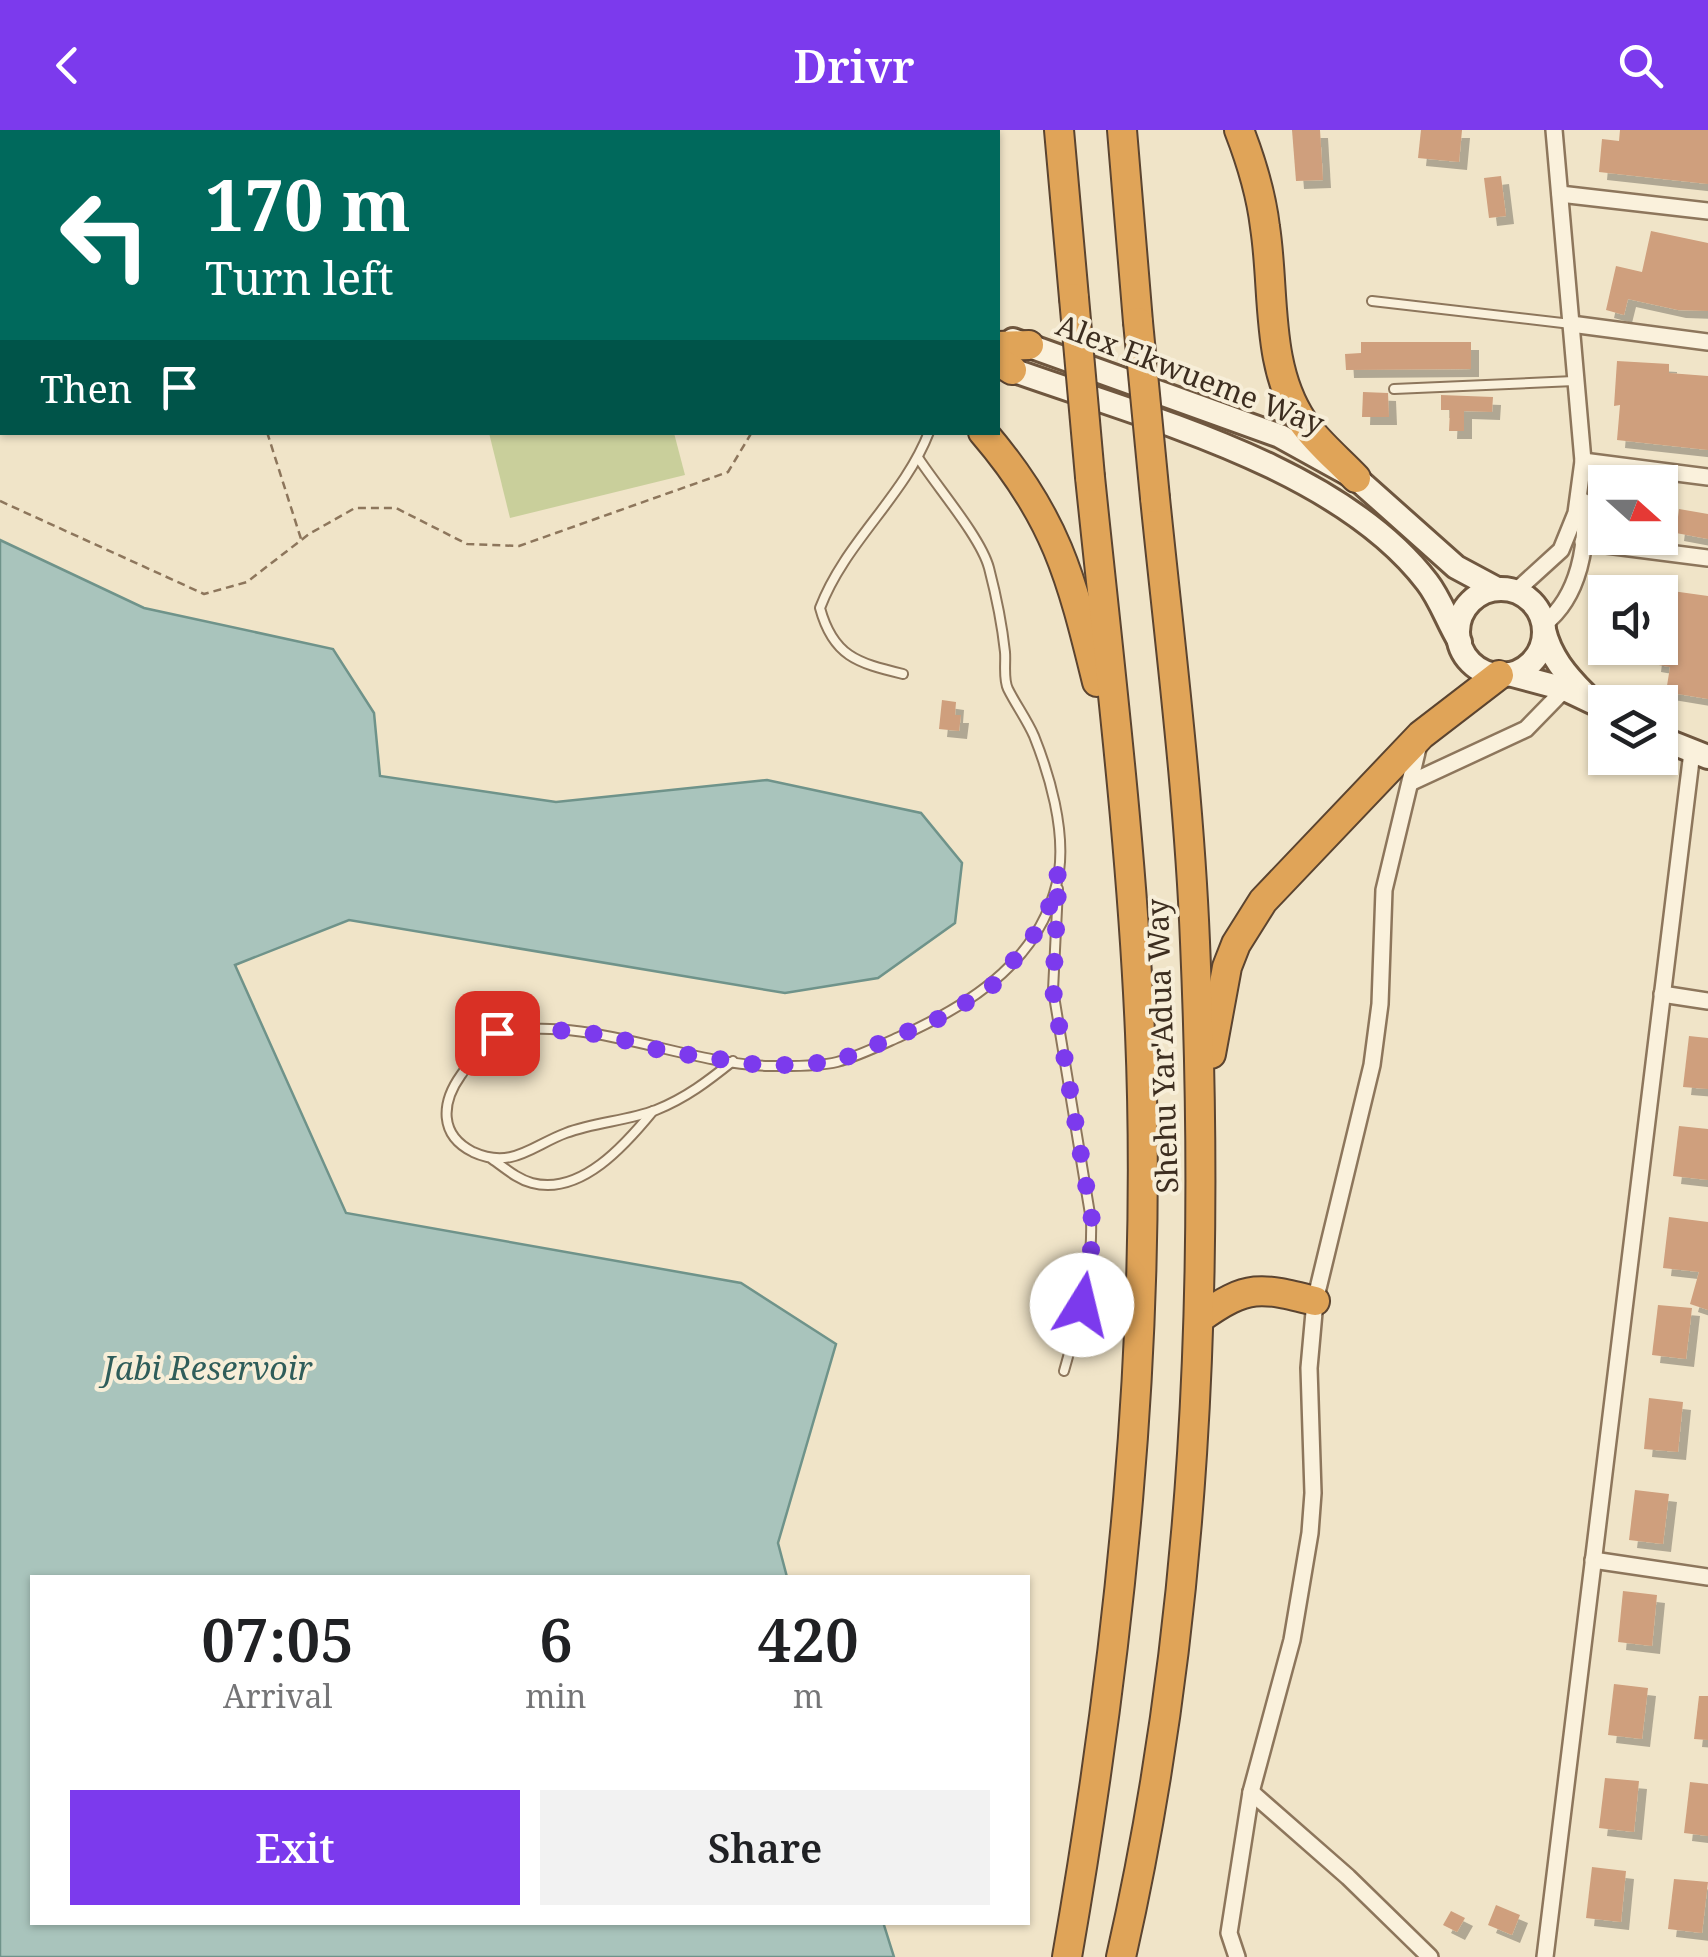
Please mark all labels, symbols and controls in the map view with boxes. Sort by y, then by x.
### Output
text: Drivr [793,35,915,96]
icon: back [40,38,95,93]
icon: search [1613,38,1668,93]
text: 170 m [205,156,411,252]
icon: left [40,170,170,300]
text: Turn left [205,247,394,308]
street label: Alex Ekwueme Way [1051,304,1330,444]
icon: arrive [152,360,207,415]
text: Then [40,362,132,414]
north arrow [1588,465,1678,555]
map controls [1588,465,1678,775]
button: sound [1588,575,1678,665]
button: layers [1588,685,1678,775]
street label: Shehu Yar'Adua Way [1136,898,1187,1194]
pin [455,991,540,1076]
icon: arrive [470,1006,525,1061]
position arrow [1030,1253,1134,1357]
water label: Jabi Reservoir [99,1346,313,1389]
text: 07:05 [201,1598,354,1680]
text: 6 [539,1598,573,1680]
text: 420 [758,1598,859,1680]
text: Arrival [223,1674,332,1717]
text: min [525,1674,586,1717]
text: m [793,1674,823,1717]
button: Exit [70,1790,520,1905]
button: Share [540,1790,990,1905]

